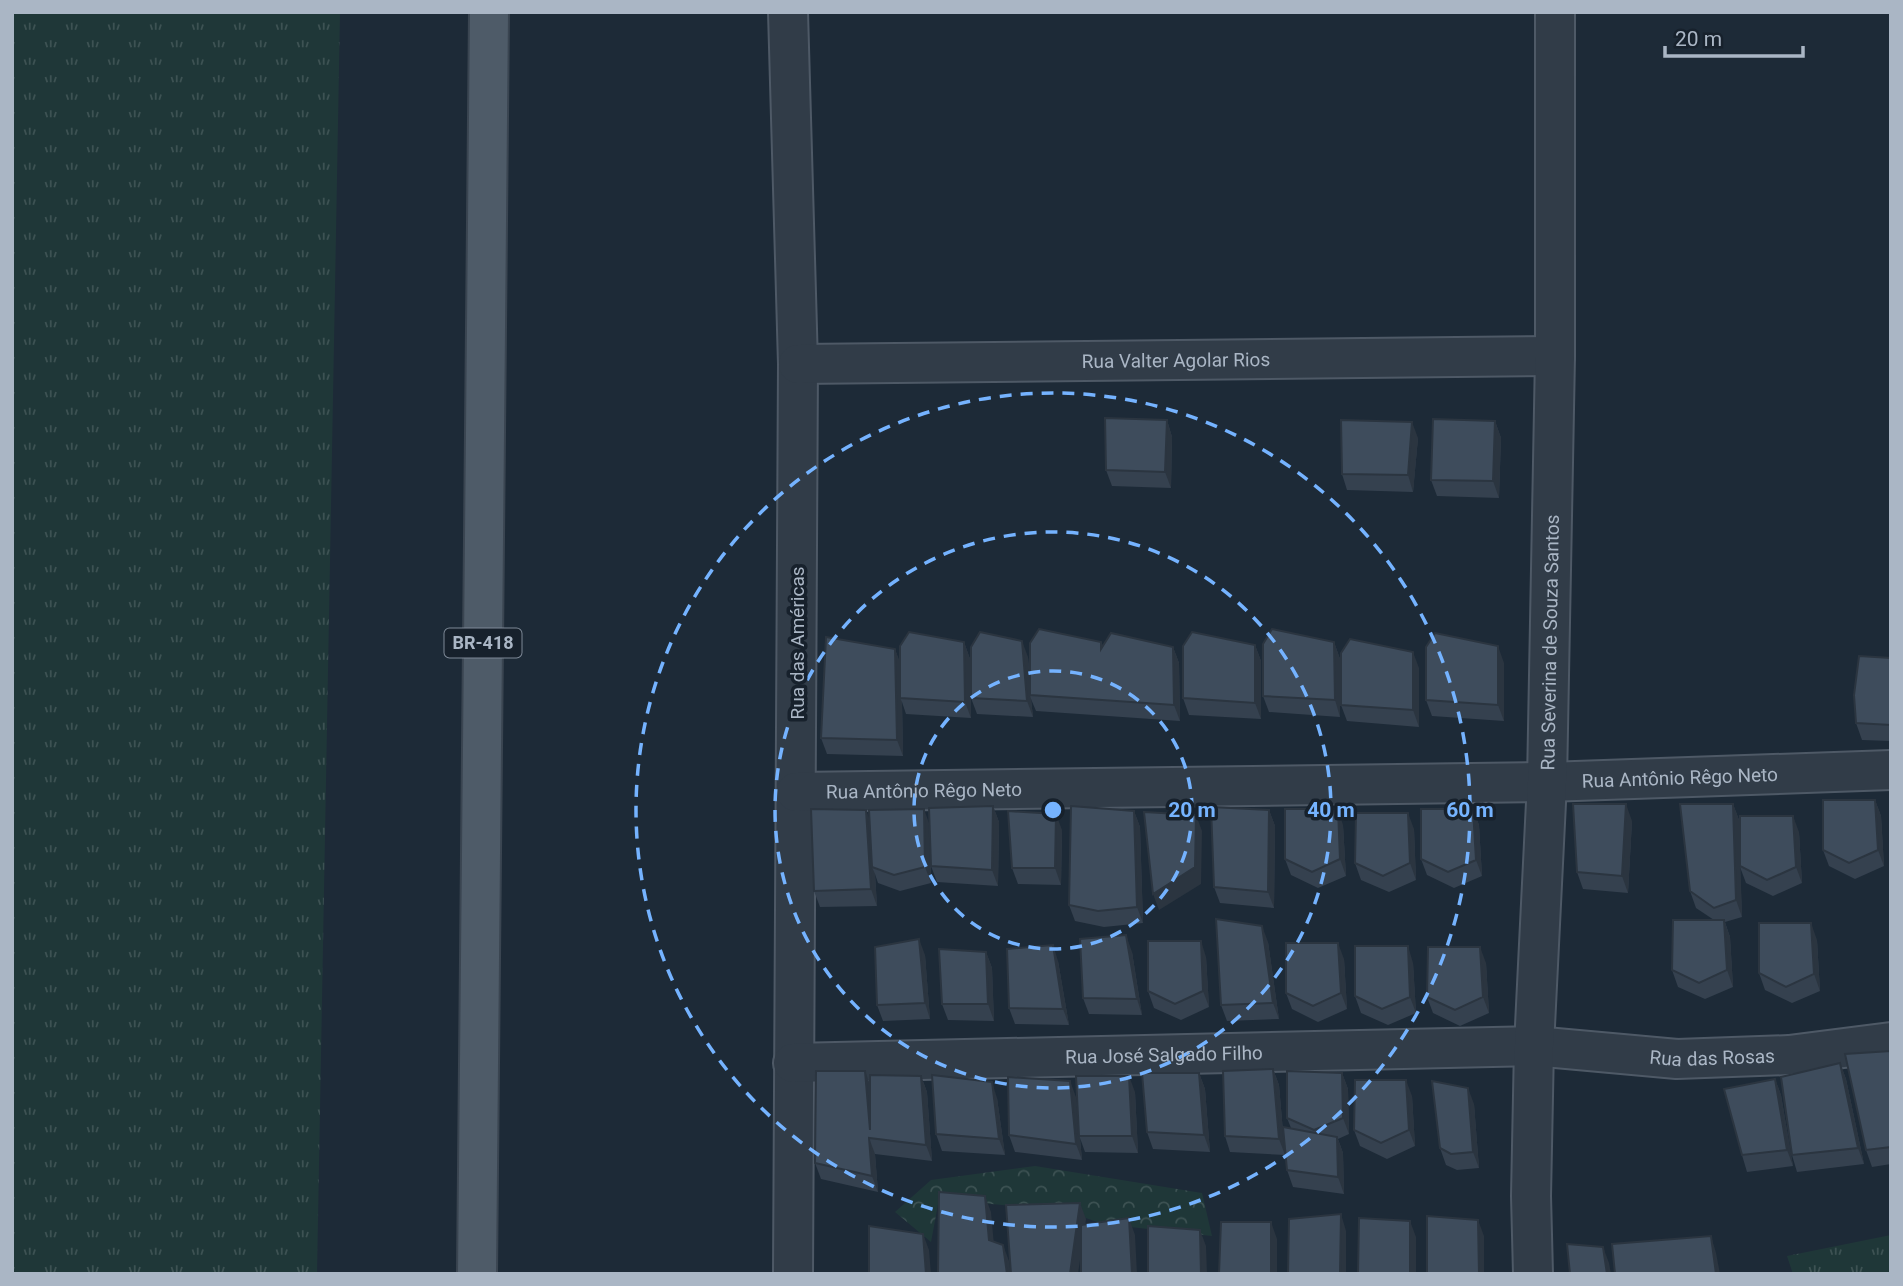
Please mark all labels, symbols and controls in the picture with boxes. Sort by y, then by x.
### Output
scale bar [1665,14,1803,58]
text: 20 m [1675,27,1722,51]
street label: Rua Valter Agolar Rios [1082,348,1270,373]
street label: Rua Severina de Souza Santos [1536,514,1564,770]
street label: Rua das Américas [786,566,809,720]
road number: BR-418 [444,628,522,658]
street label: Rua Antônio Rêgo Neto [1581,763,1778,793]
street label: Rua Antônio Rêgo Neto [826,778,1022,804]
centre of rings [1041,798,1065,822]
text: 20 m [1168,798,1216,822]
text: 40 m [1307,798,1355,822]
text: 60 m [1446,798,1494,822]
street label: Rua José Salgado Filho [1065,1041,1263,1069]
street label: Rua das Rosas [1649,1045,1775,1071]

